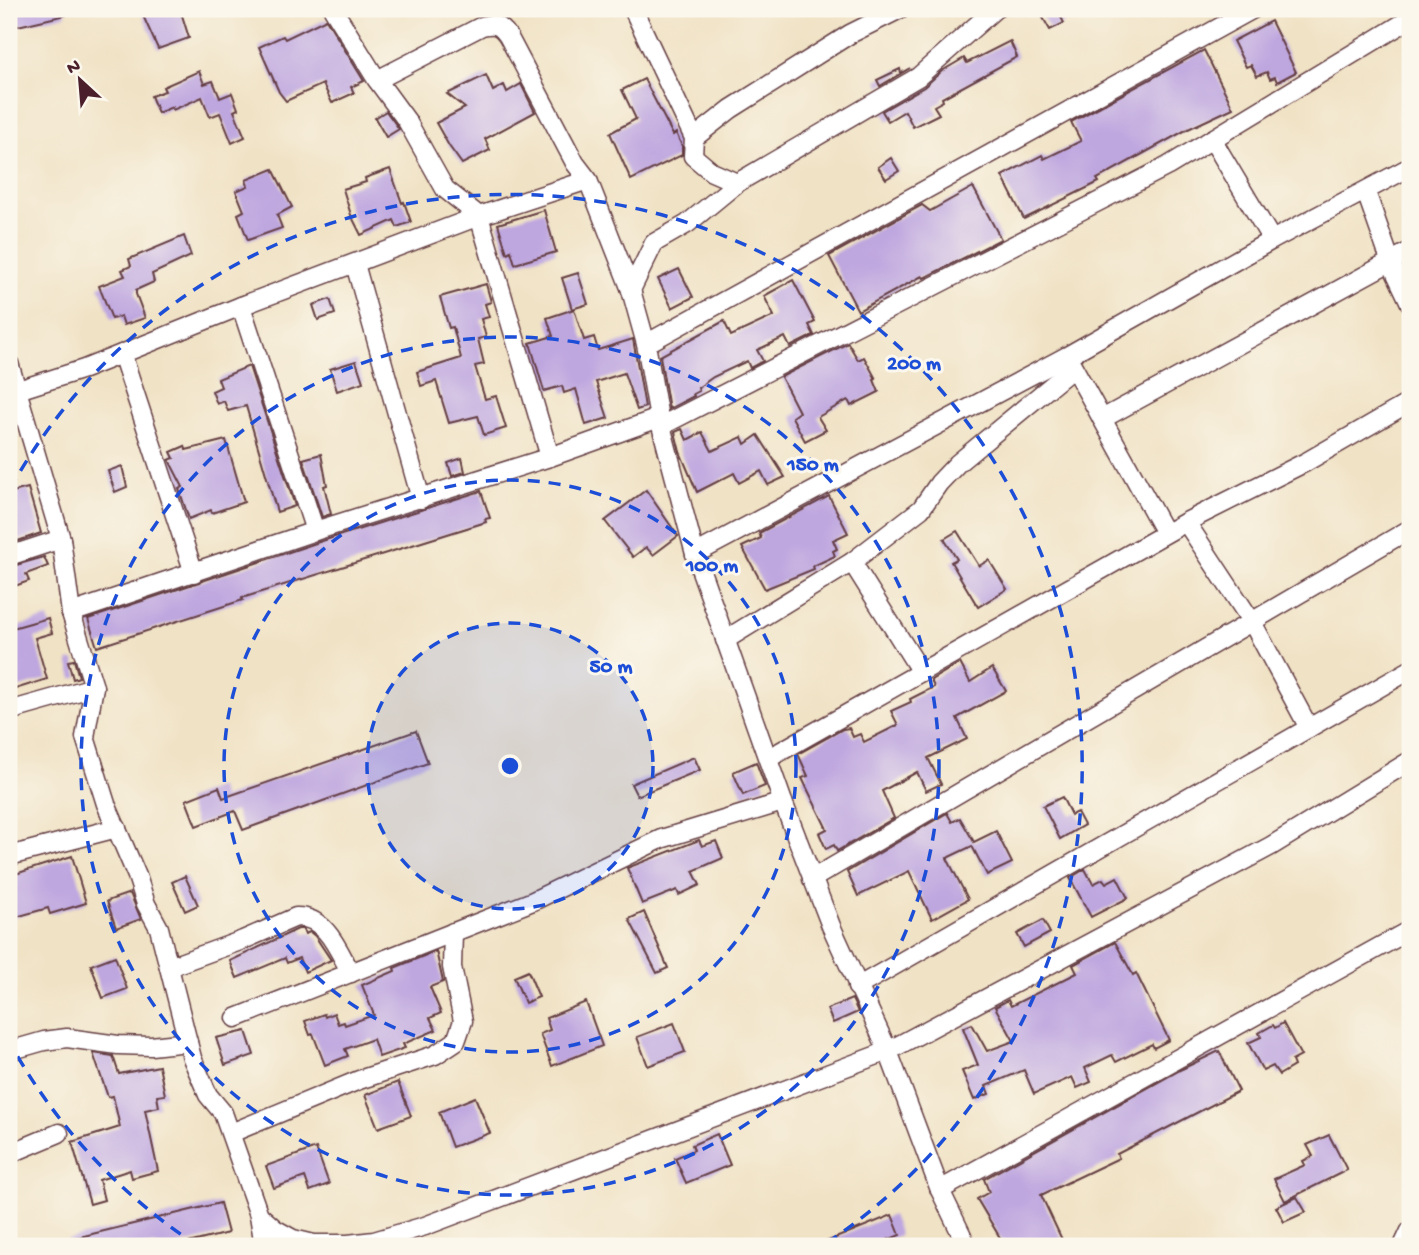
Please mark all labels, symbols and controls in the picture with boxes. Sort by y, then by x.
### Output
north arrow [46,46,116,116]
text: N [63,55,85,81]
text: 200 m [887,353,941,378]
text: 150 m [786,454,839,479]
text: 100 m [685,555,738,580]
text: 50 m [590,656,633,681]
centre of rings [498,754,522,778]

